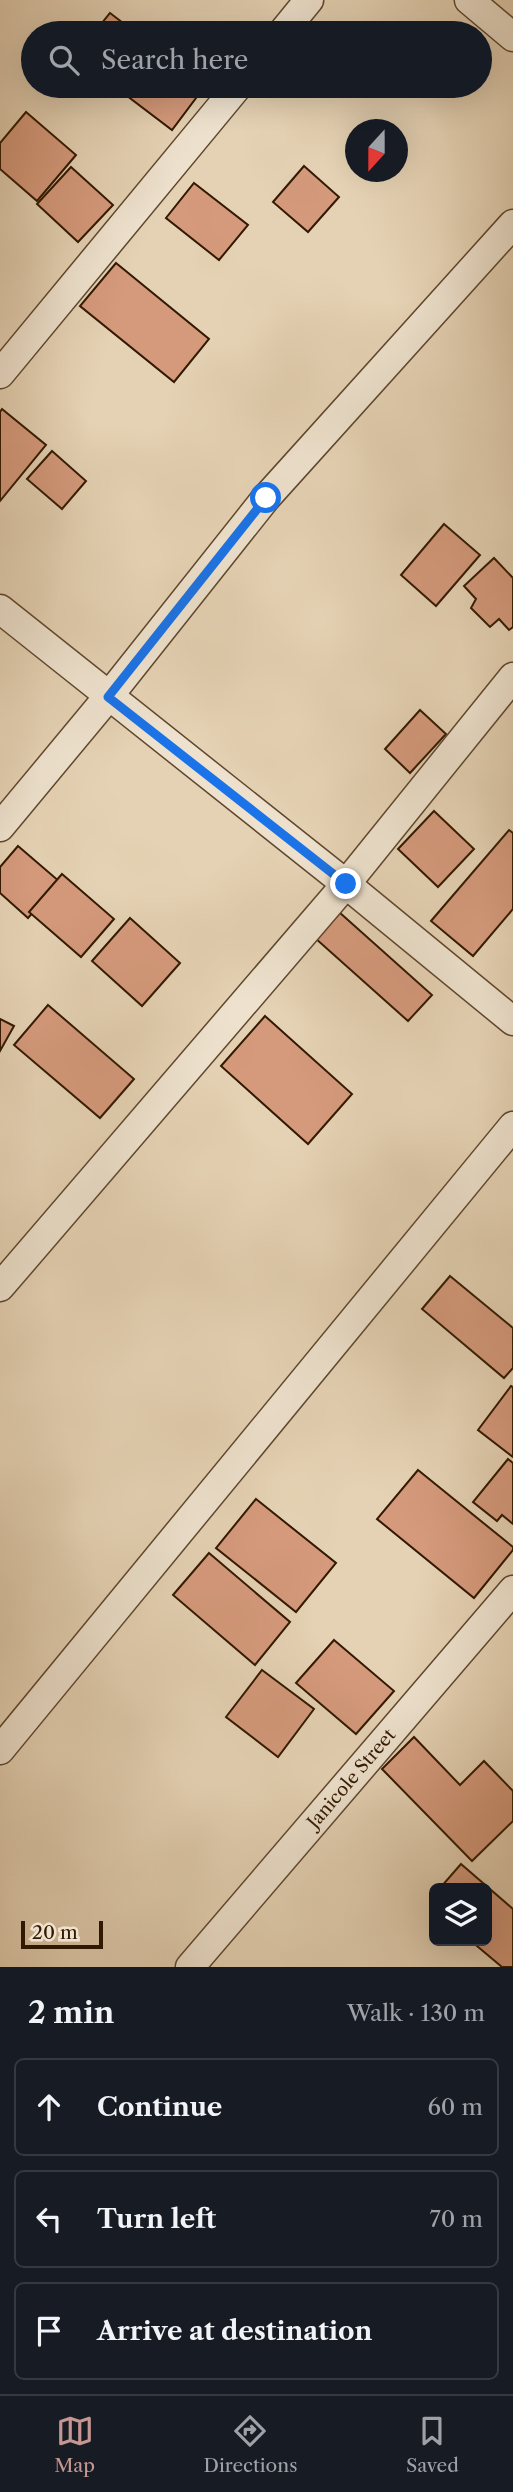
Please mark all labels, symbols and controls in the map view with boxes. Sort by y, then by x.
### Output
search box [21,21,492,98]
icon: search [45,41,83,79]
text: Search here [101,44,248,76]
north arrow [345,119,408,182]
route start [250,482,281,513]
route end [330,868,361,899]
street label: Janicole Street [301,1724,401,1835]
map controls [429,1883,492,1946]
button: layers [429,1883,492,1946]
scale bar [21,1918,103,1950]
text: 20 m [32,1921,78,1944]
text: 2 min [28,1994,114,2031]
text: Walk · 130 m [347,1999,485,2027]
icon: ahead [30,2088,68,2126]
text: Continue [97,2091,222,2123]
text: 60 m [427,2093,483,2121]
icon: left [30,2200,68,2238]
text: Turn left [97,2203,216,2235]
text: 70 m [430,2205,483,2233]
icon: arrive [30,2312,68,2350]
text: Arrive at destination [97,2315,372,2347]
tab: Map [54,2412,95,2477]
tab: Directions [204,2412,297,2477]
tab: Saved [406,2412,459,2477]

